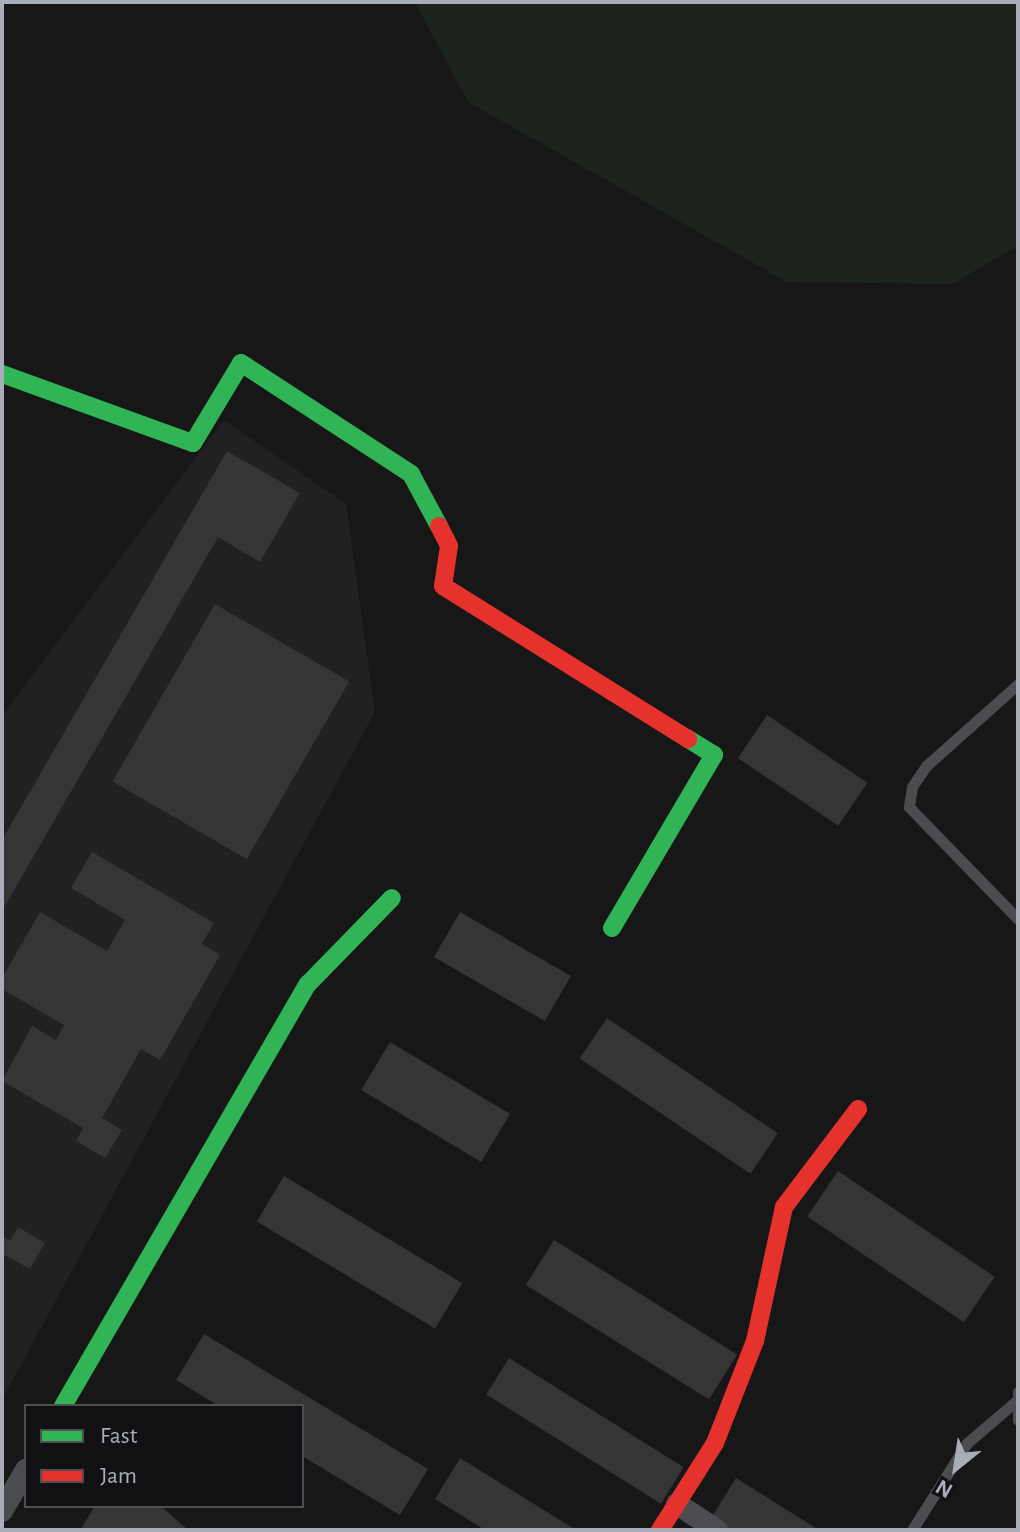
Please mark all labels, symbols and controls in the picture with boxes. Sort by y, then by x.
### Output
legend [24,1404,304,1508]
text: Fast [100,1424,137,1448]
north arrow [916,1428,996,1508]
text: Jam [100,1464,137,1488]
text: N [932,1475,956,1502]

